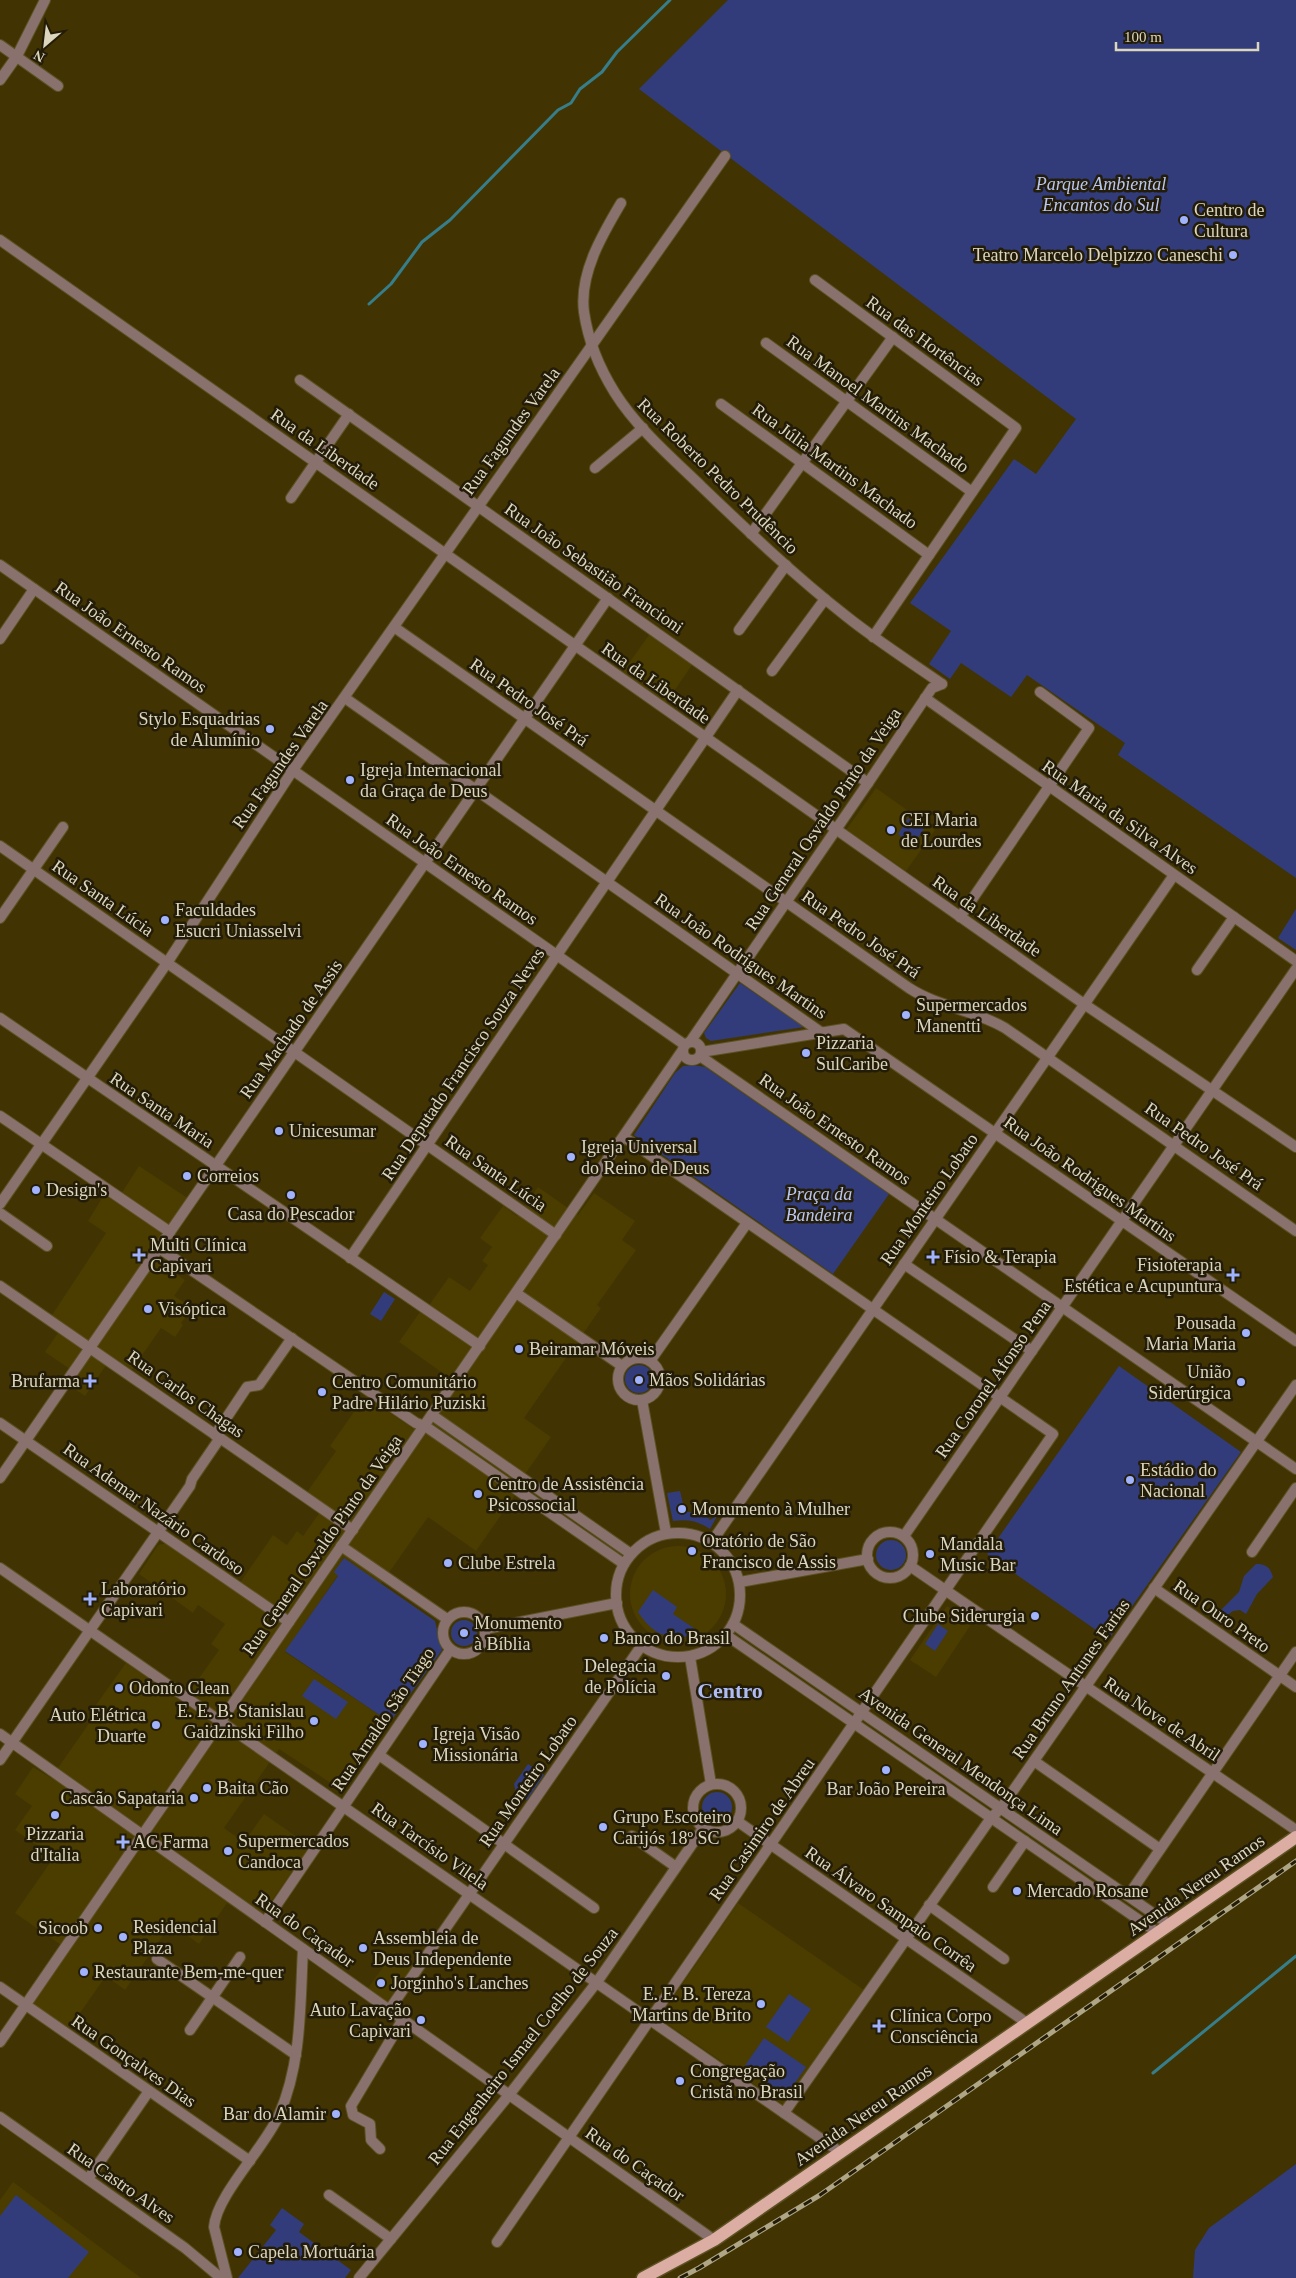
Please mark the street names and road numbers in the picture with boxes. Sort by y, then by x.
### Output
street label: Rua das Hortências [863,292,987,390]
street label: Rua Manoel Martins Machado [783,331,973,477]
street label: Rua Fagundes Varela [458,363,564,499]
street label: Rua Roberto Pedro Prudêncio [634,394,802,558]
street label: Rua Júlia Martins Machado [748,399,922,533]
street label: Rua da Liberdade [267,404,383,494]
street label: Rua João Sebastião Francioni [501,499,687,637]
street label: Rua João Ernesto Ramos [51,577,211,697]
street label: Rua da Liberdade [598,638,714,728]
street label: Rua Pedro José Prá [466,654,592,750]
street label: Rua Fagundes Varela [228,696,332,832]
street label: Rua General Osvaldo Pinto da Veiga [741,704,905,934]
street label: Rua Maria da Silva Alves [1039,756,1201,878]
street label: Rua João Ernesto Ramos [382,809,542,929]
street label: Rua Santa Lúcia [49,856,157,940]
street label: Rua da Liberdade [929,871,1045,961]
street label: Rua Pedro José Prá [798,886,924,982]
street label: Rua João Rodrigues Martins [651,889,831,1023]
street label: Rua Deputado Francisco Souza Neves [378,944,548,1184]
street label: Rua Machado de Assis [236,956,346,1102]
street label: Rua Santa Maria [106,1068,218,1152]
street label: Rua João Ernesto Ramos [755,1069,915,1189]
street label: Rua Pedro José Prá [1141,1098,1267,1194]
street label: Rua João Rodrigues Martins [1000,1112,1180,1246]
street label: Rua Monteiro Lobato [876,1129,982,1269]
street label: Rua Santa Lúcia [442,1131,550,1215]
street label: Rua Coronel Afonso Pena [931,1296,1055,1462]
street label: Rua Carlos Chagas [124,1346,248,1442]
street label: Rua General Osvaldo Pinto da Veiga [238,1431,406,1659]
street label: Rua Ademar Nazário Cardoso [60,1439,248,1579]
street label: Rua Ouro Preto [1170,1575,1274,1657]
street label: Rua Bruno Antunes Farias [1008,1595,1134,1763]
street label: Rua Arnaldo São Tiago [328,1644,438,1794]
street label: Rua Nove de Abril [1100,1673,1224,1765]
street label: Avenida General Mendonça Lima [855,1683,1067,1839]
street label: Rua Monteiro Lobato [475,1711,581,1851]
street label: Rua Casimiro de Abreu [705,1754,819,1904]
street label: Rua Tarcísio Vilela [368,1798,492,1894]
street label: Avenida Nereu Ramos [1124,1830,1268,1940]
street label: Rua Álvaro Sampaio Corrêa [802,1841,981,1976]
street label: Rua do Caçador [252,1889,358,1971]
street label: Rua Engenheiro Ismael Coelho de Souza [424,1923,622,2169]
street label: Rua Gonçalves Dias [68,2011,200,2111]
street label: Avenida Nereu Ramos [791,2060,935,2170]
street label: Rua do Caçador [582,2123,688,2205]
street label: Rua Castro Alves [64,2139,178,2227]

